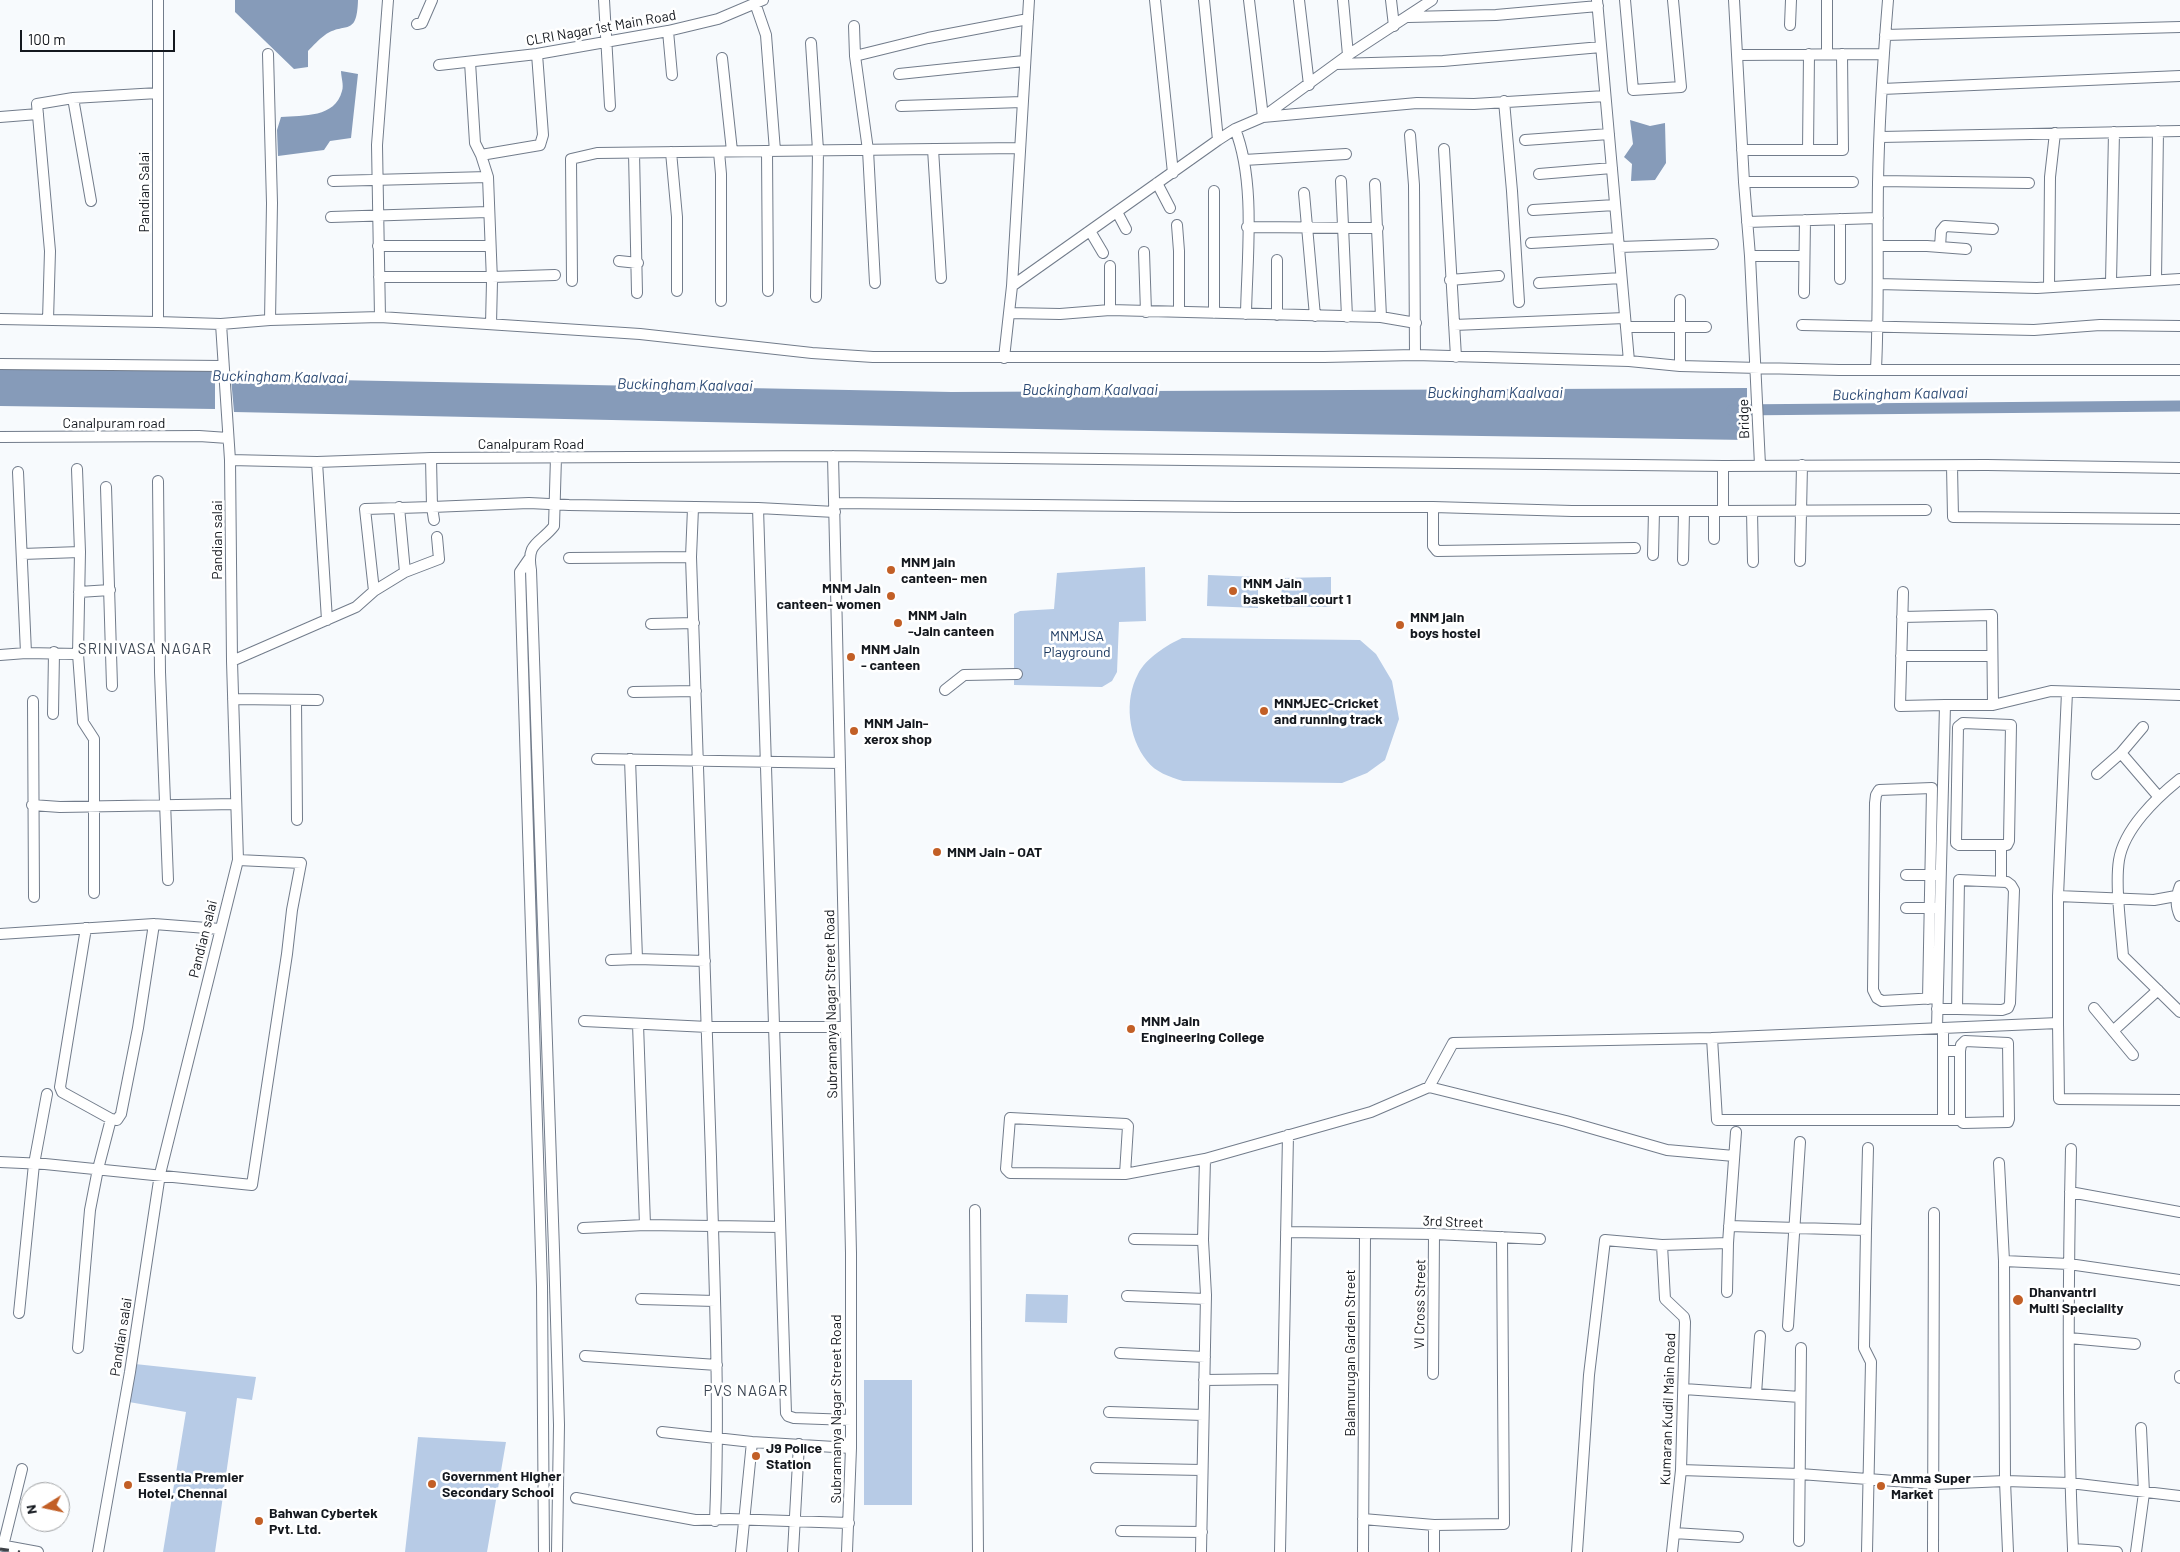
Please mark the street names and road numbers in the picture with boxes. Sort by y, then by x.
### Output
street label: CLRI Nagar 1st Main Road [525,7,677,49]
street label: Pandian Salai [136,152,152,232]
street label: Bridge [1735,399,1753,439]
street label: Canalpuram road [63,415,165,431]
street label: Canalpuram Road [478,436,584,452]
street label: Pandian salai [209,500,225,580]
street label: Pandian salai [185,898,221,980]
street label: Subramanya Nagar Street Road [821,909,841,1099]
street label: 3rd Street [1422,1213,1484,1231]
street label: VI Cross Street [1411,1259,1429,1349]
street label: Balamurugan Garden Street [1342,1269,1358,1437]
street label: Pandian salai [106,1296,136,1378]
street label: Subramanya Nagar Street Road [828,1314,844,1504]
street label: Kumaran Kudil Main Road [1657,1332,1679,1486]

